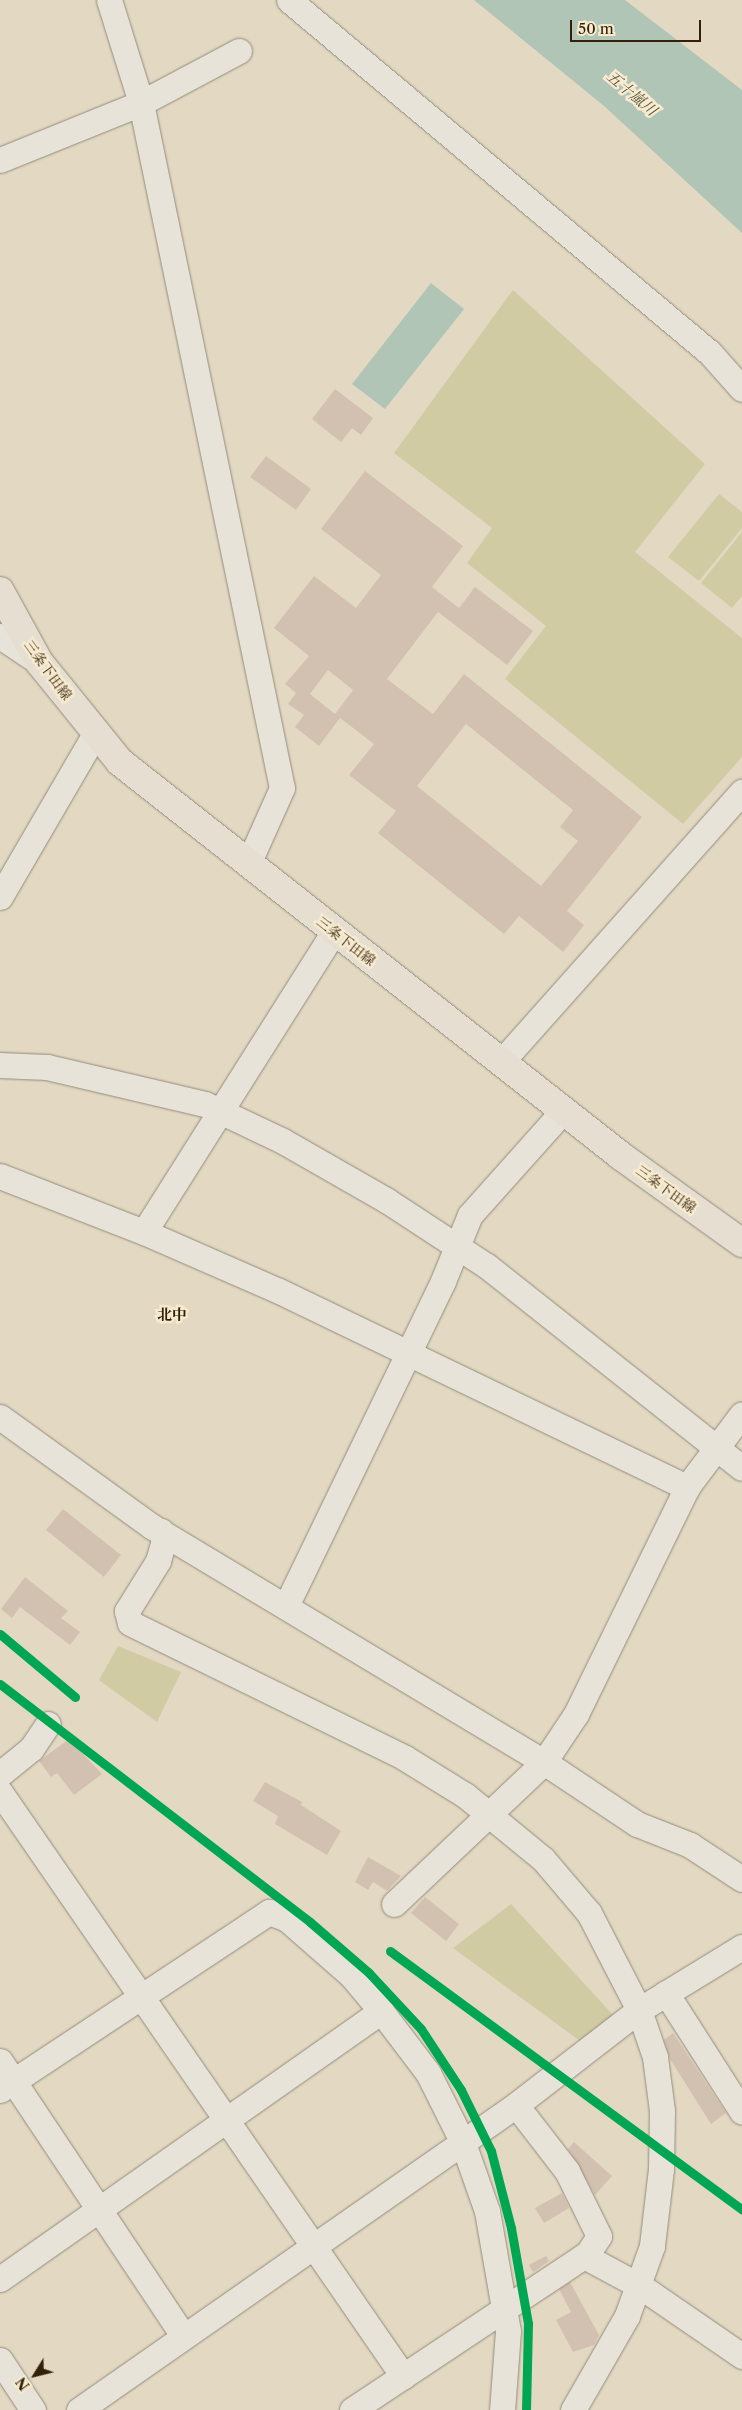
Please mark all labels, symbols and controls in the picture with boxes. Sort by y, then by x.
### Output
scale bar [572,10,703,42]
text: 50 m [578,19,614,38]
water label: 五十嵐川 [603,67,661,119]
street label: 三条下田線 [21,637,75,703]
street label: 三条下田線 [313,913,379,969]
street label: 三条下田線 [633,1162,699,1216]
district label: 北中 [157,1306,187,1324]
north arrow [10,2350,60,2400]
text: N [12,2374,34,2394]

